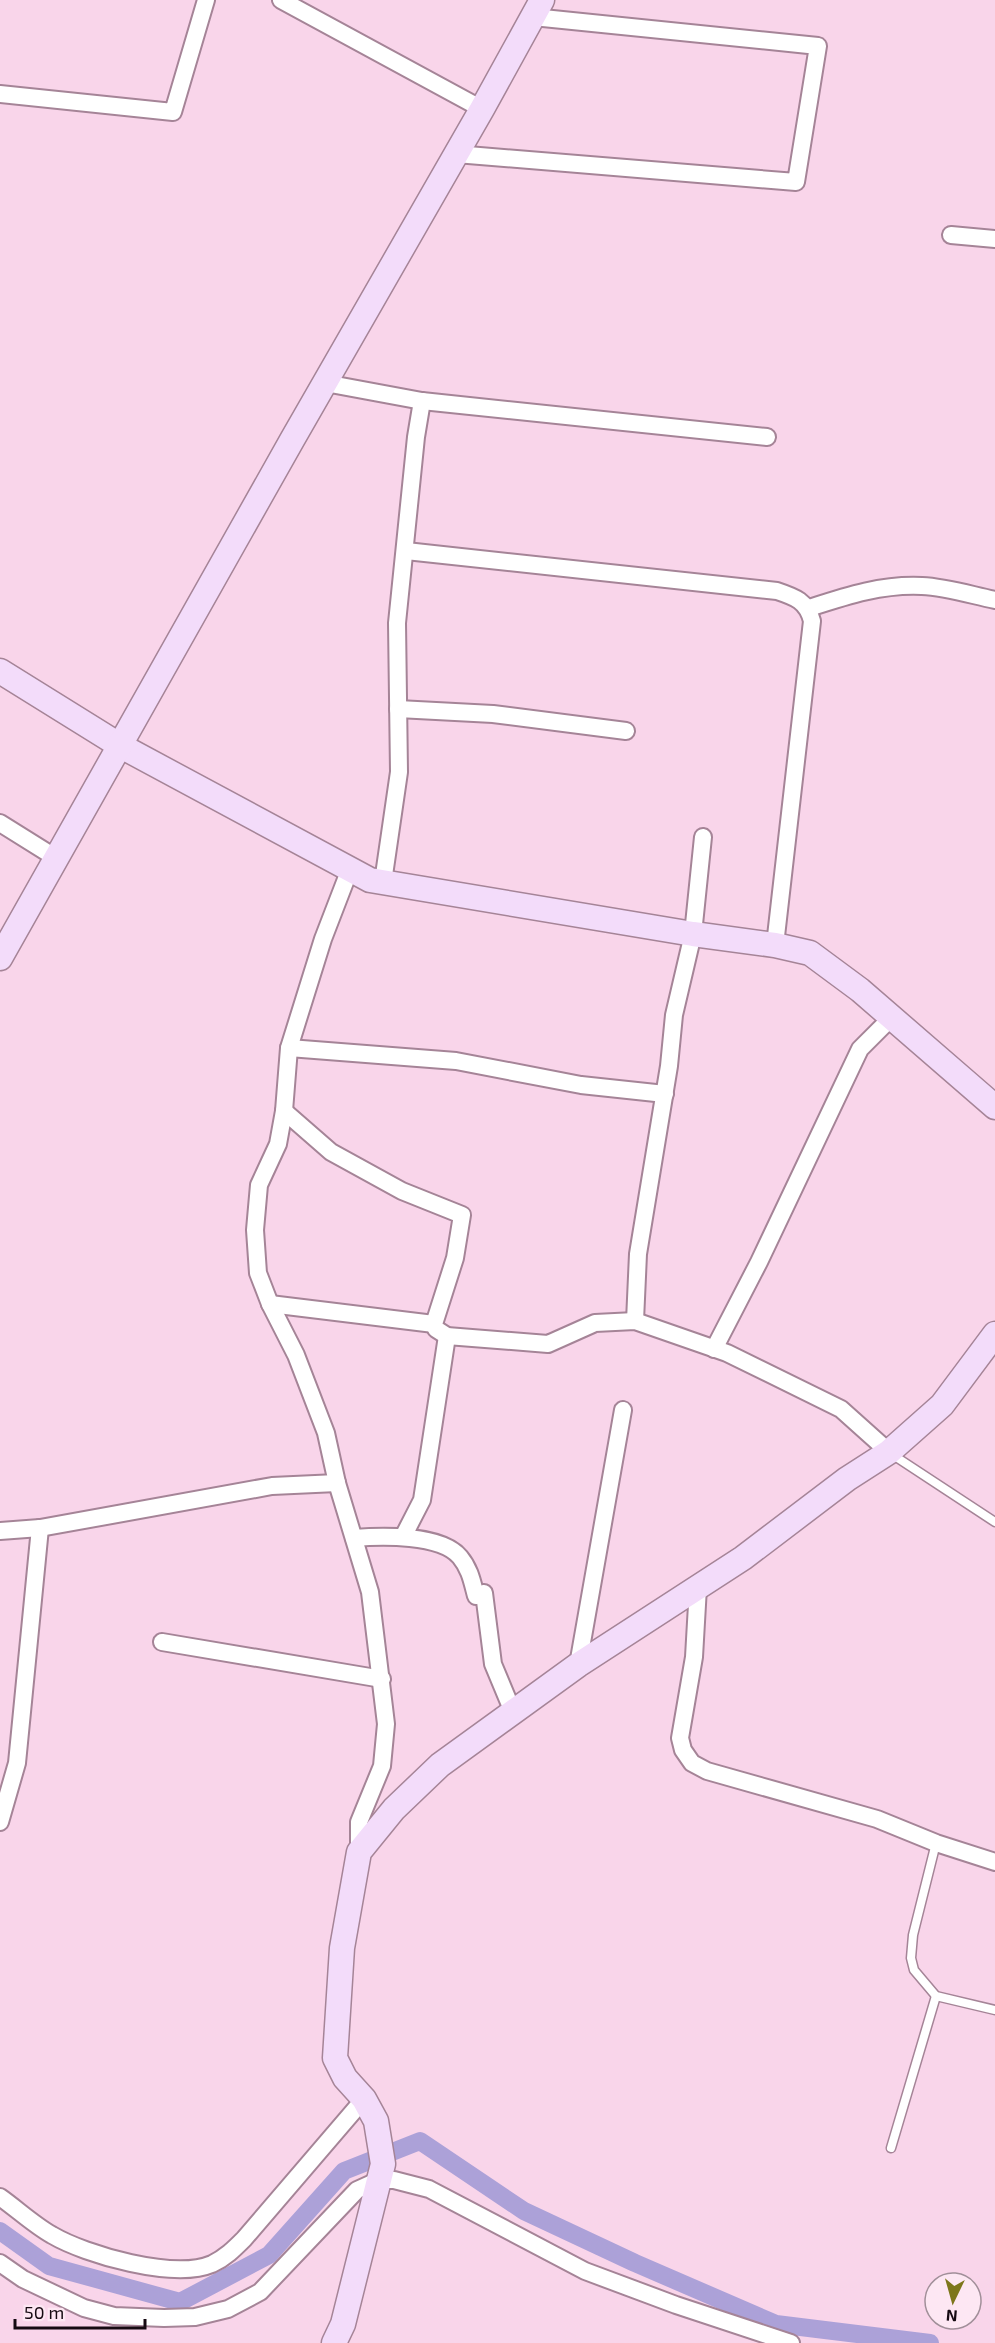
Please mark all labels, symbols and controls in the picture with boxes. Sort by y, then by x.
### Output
north arrow [923,2271,983,2331]
scale bar [15,2292,146,2330]
text: 50 m [24,2301,64,2323]
text: N [945,2306,958,2326]

